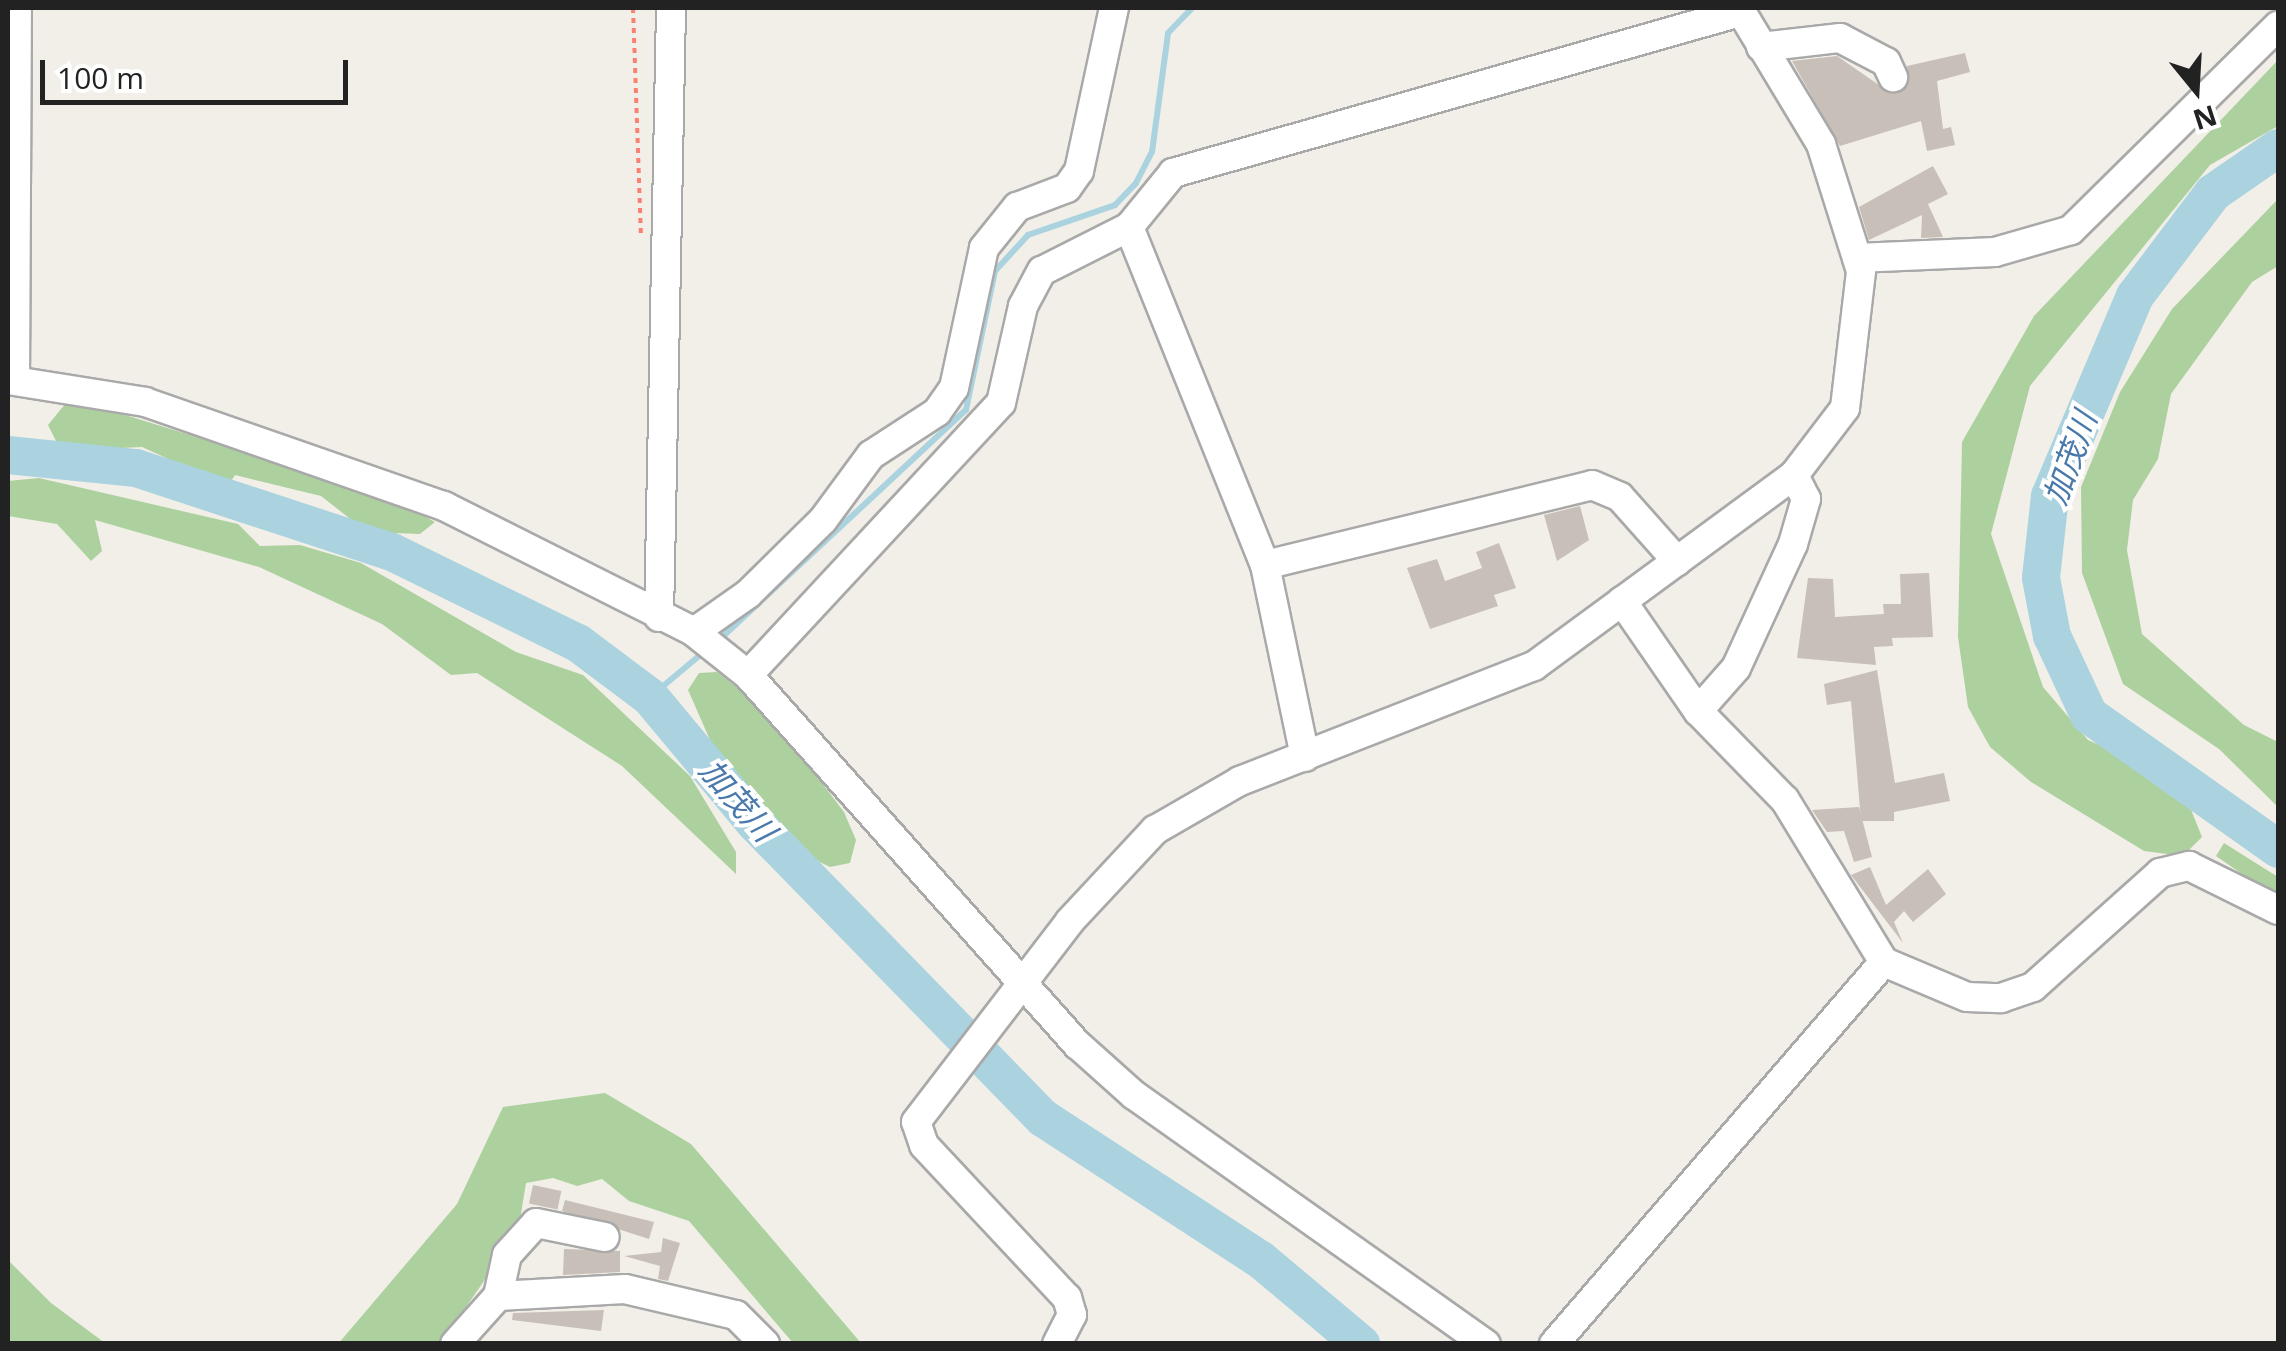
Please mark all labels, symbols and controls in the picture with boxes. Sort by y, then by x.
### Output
scale bar [45,40,352,102]
north arrow [2146,40,2246,140]
text: 100 m [57,57,144,98]
text: N [2189,97,2222,140]
water label: 加茂川 [2036,406,2104,510]
water label: 加茂川 [692,751,784,849]

